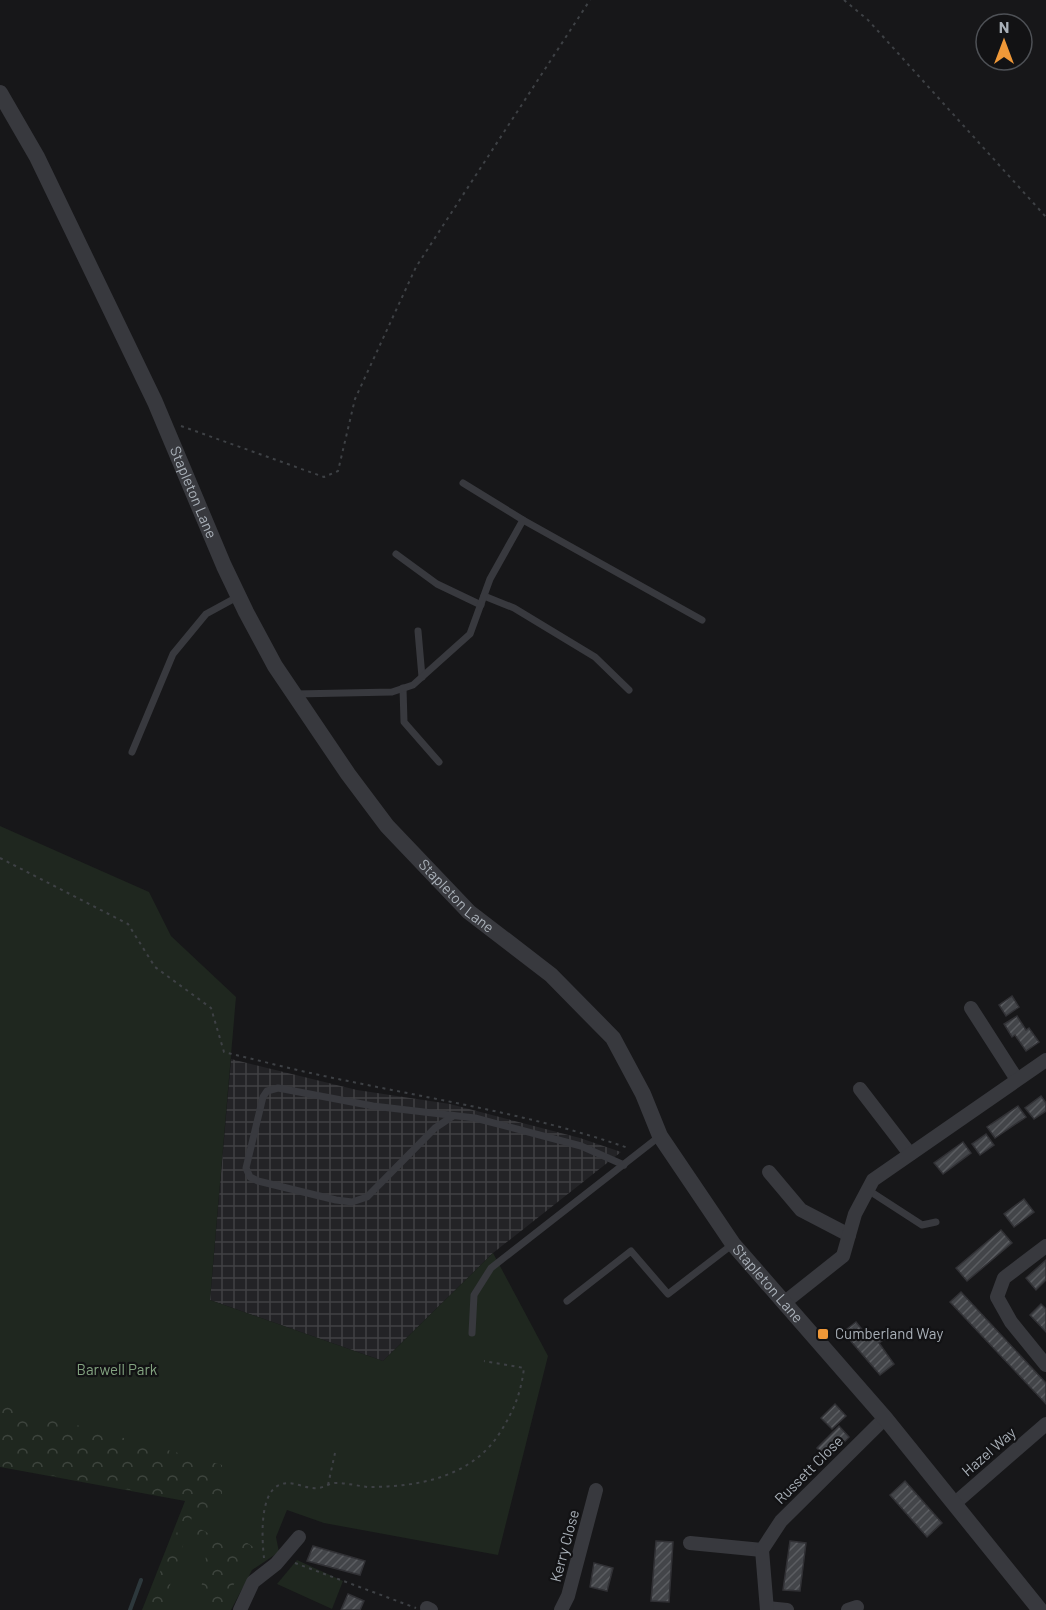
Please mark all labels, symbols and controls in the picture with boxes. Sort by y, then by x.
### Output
north arrow [974,12,1034,72]
text: N [999,17,1009,36]
street label: Stapleton Lane [167,443,221,541]
street label: Stapleton Lane [415,855,498,936]
street label: Stapleton Lane [729,1240,808,1326]
place label: Cumberland Way [835,1324,943,1342]
marker: Cumberland Way [816,1327,830,1341]
park label: Barwell Park [77,1360,158,1378]
street label: Hazel Way [958,1423,1019,1480]
street label: Russett Close [770,1431,846,1507]
street label: Kerry Close [546,1508,582,1584]

